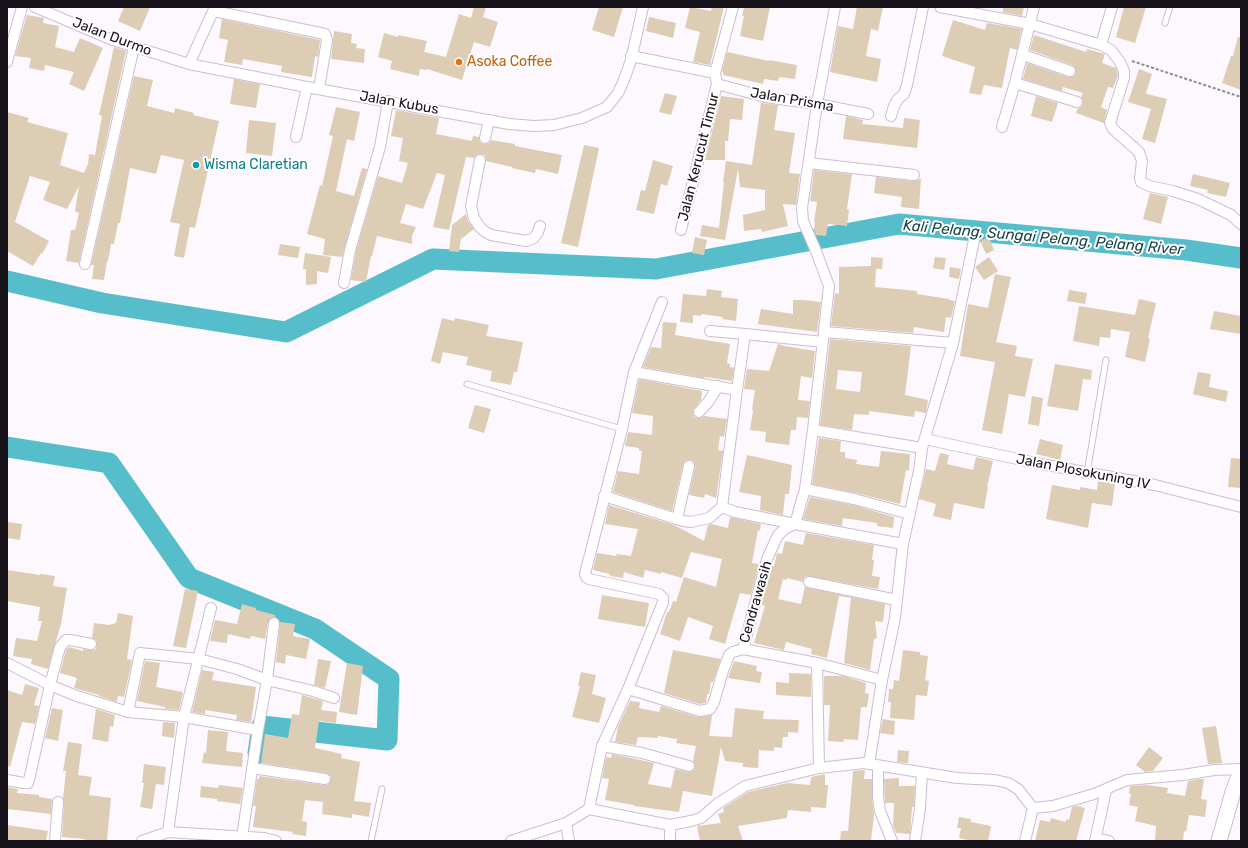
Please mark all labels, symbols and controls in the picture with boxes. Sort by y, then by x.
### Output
street label: Jalan Durmo [70,14,154,60]
place label: Asoka Coffee [467,54,552,70]
marker: Asoka Coffee [454,57,464,67]
street label: Jalan Prisma [749,84,835,116]
street label: Jalan Kubus [358,88,440,118]
street label: Jalan Kerucut Timur [675,91,723,223]
place label: Wisma Claretian [204,157,308,173]
marker: Wisma Claretian [191,160,201,170]
water label: Kali Pelang, Sungai Pelang, Pelang River [902,217,1184,259]
street label: Jalan Plosokuning IV [1015,451,1151,493]
street label: Cendrawasih [736,559,776,645]

